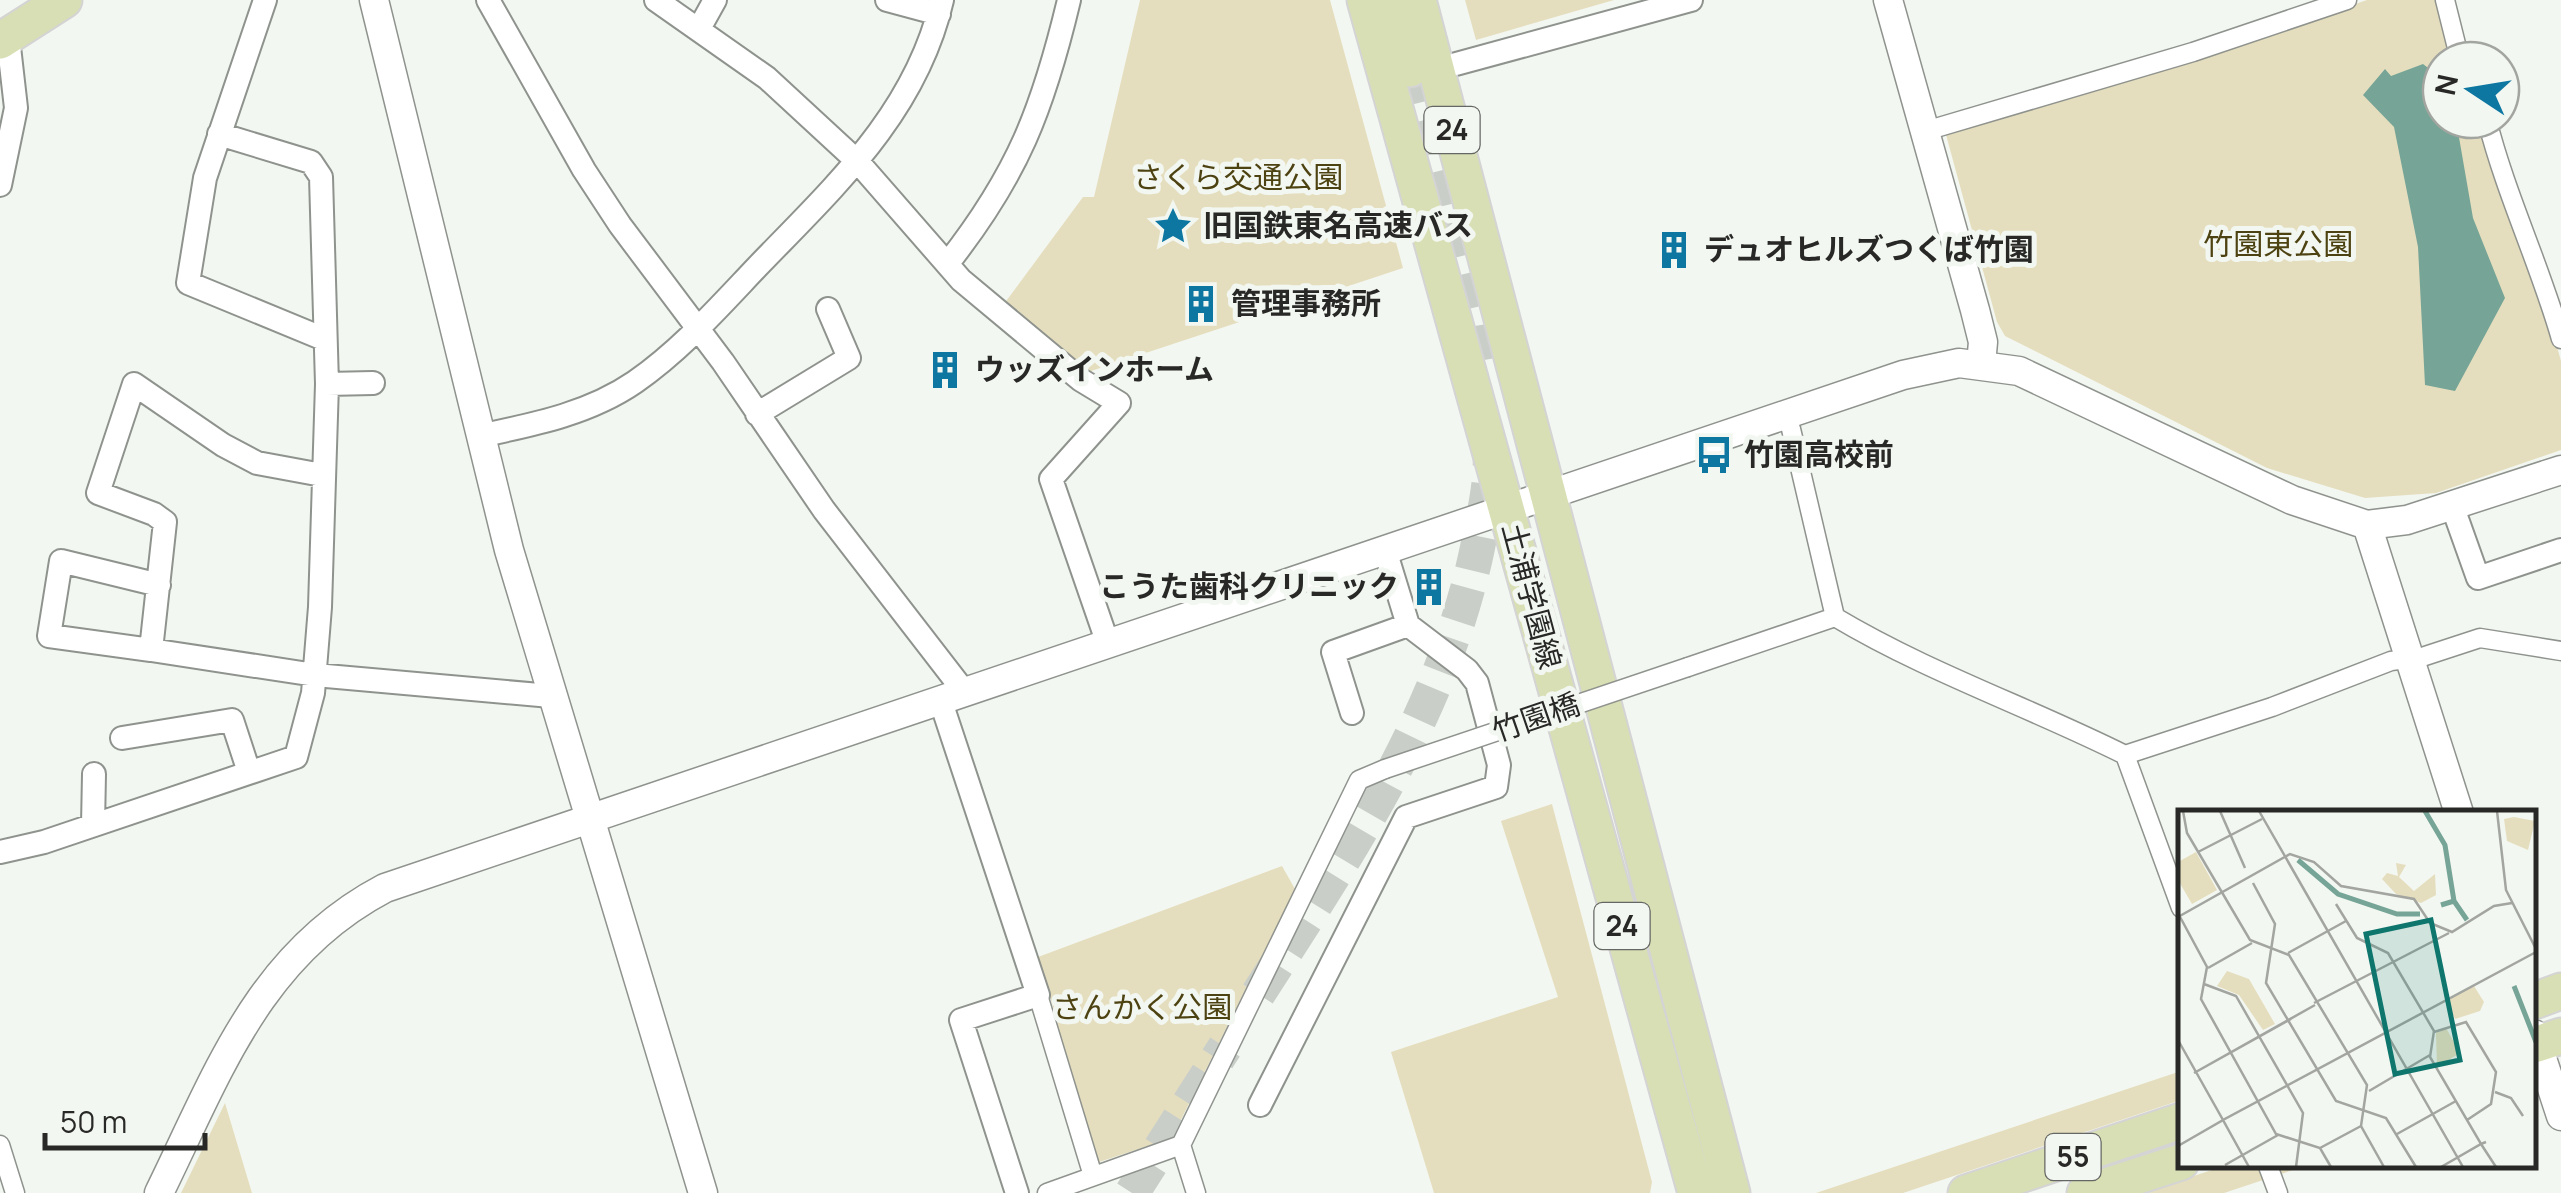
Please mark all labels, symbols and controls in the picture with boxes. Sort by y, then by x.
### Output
north arrow [2421,40,2521,140]
text: N [2425,71,2466,98]
road number: 24 [1424,107,1480,153]
park label: さくら交通公園 [1133,156,1343,197]
place label: 旧国鉄東名高速バス [1203,204,1473,245]
place icon: 旧国鉄東名高速バス [1152,205,1194,247]
park label: 竹園東公園 [2203,223,2353,264]
place label: デュオヒルズつくば竹園 [1704,228,2034,269]
building icon: デュオヒルズつくば竹園 [1653,229,1695,271]
place label: 管理事務所 [1231,282,1381,323]
building icon: 管理事務所 [1180,283,1222,325]
place label: ウッズインホーム [975,348,1214,389]
building icon: ウッズインホーム [924,349,966,391]
place label: 竹園高校前 [1744,433,1894,474]
bus stop icon: 竹園高校前 [1693,434,1735,476]
street label: 土浦学園線 [1493,518,1572,673]
place label: こうた歯科クリニック [1099,565,1399,606]
building icon: こうた歯科クリニック [1408,566,1450,608]
street label: 竹園橋 [1486,683,1585,751]
inset map [2178,810,2536,1168]
road number: 24 [1594,903,1650,949]
park label: さんかく公園 [1052,986,1232,1027]
scale bar [45,1088,205,1150]
text: 50 m [60,1101,127,1142]
road number: 55 [2046,1134,2100,1180]

